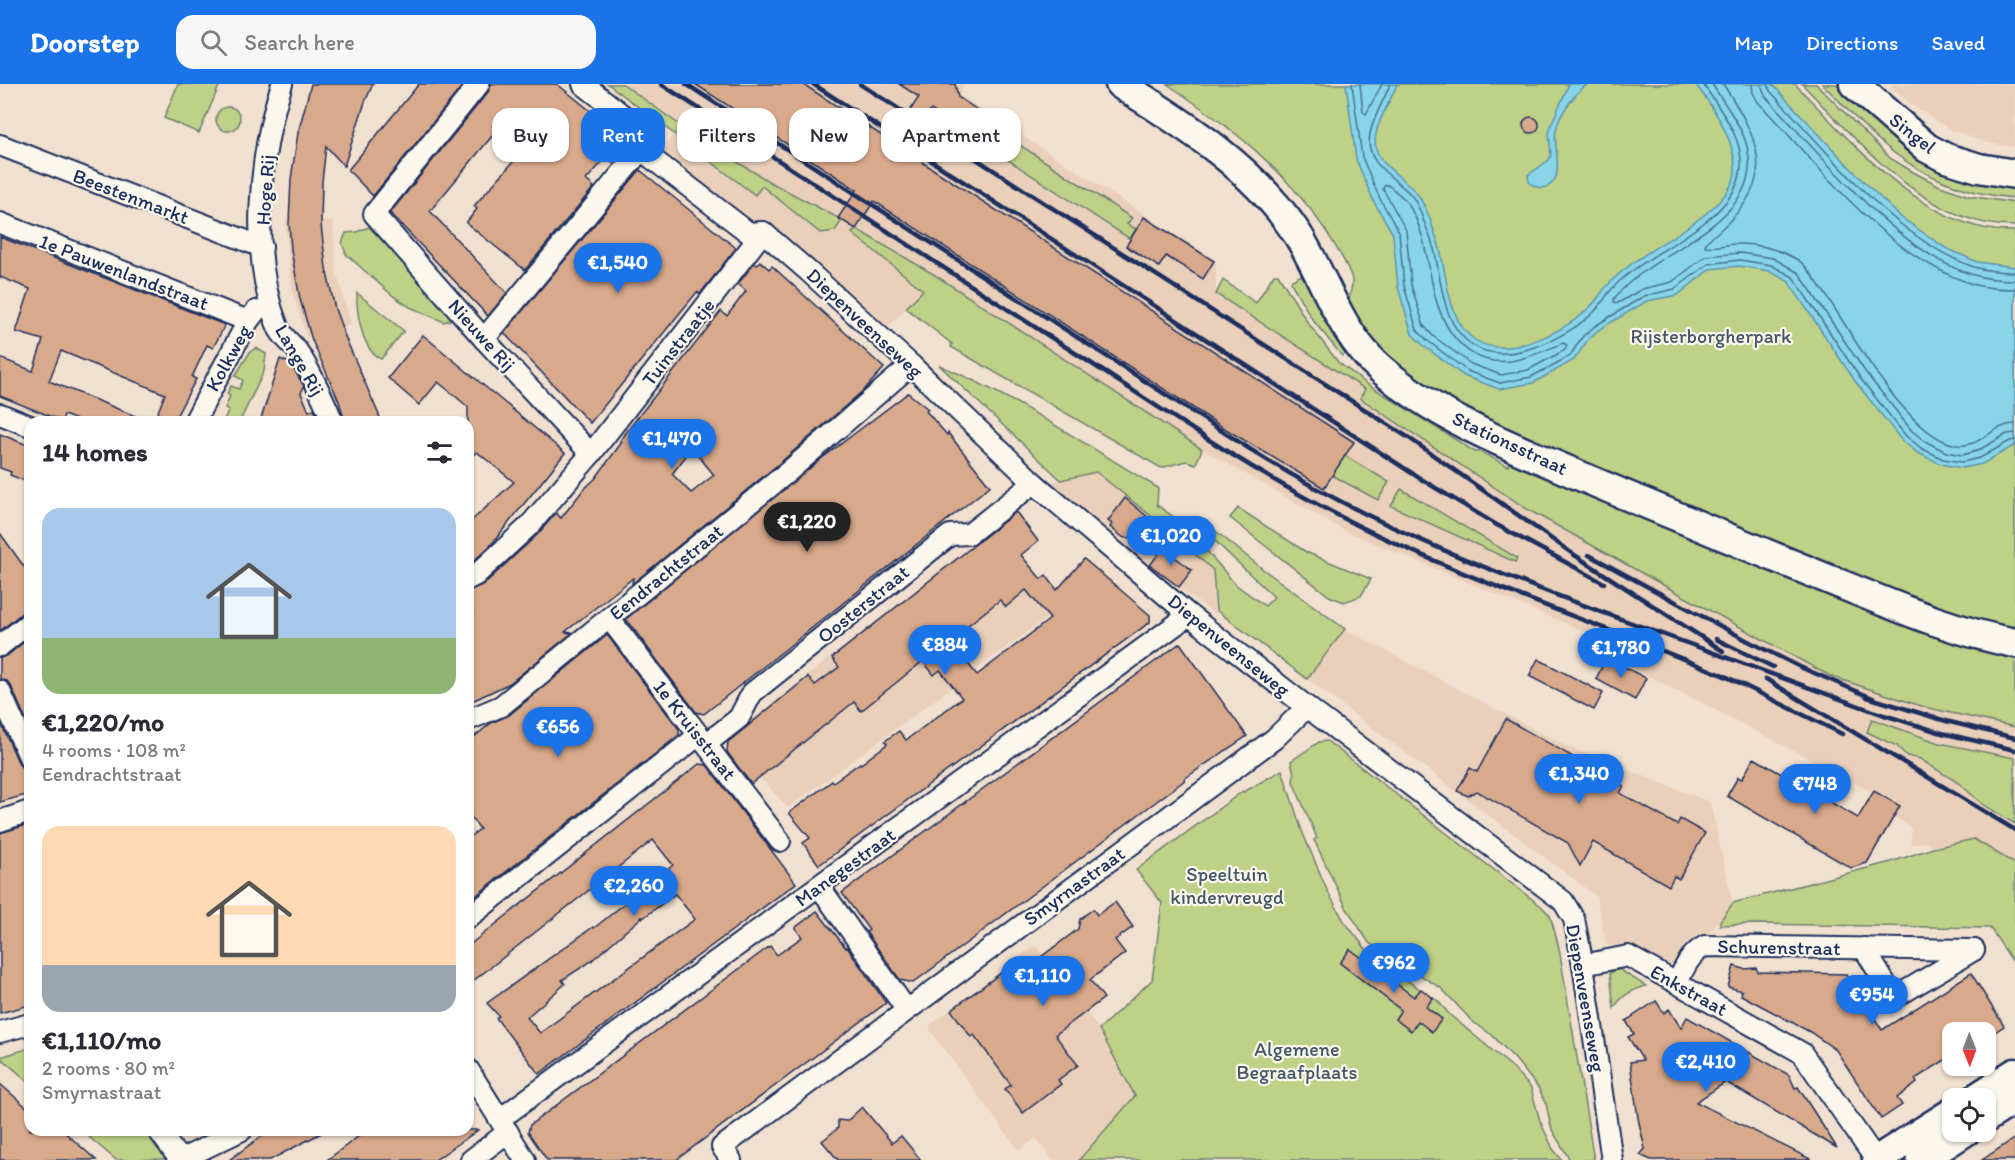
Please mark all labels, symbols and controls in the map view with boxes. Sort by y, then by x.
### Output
search box [176,15,596,69]
text: Doorstep [30,25,140,59]
icon: search [197,26,230,59]
text: Search here [245,29,355,56]
text: Map [1735,30,1773,55]
text: Directions [1806,30,1898,55]
text: Saved [1931,30,1985,55]
street label: Singel [1885,107,1942,159]
chip: Buy [492,108,569,162]
chip: Rent [581,108,665,162]
chip: Filters [677,108,777,162]
chip: New [789,108,869,162]
chip: Apartment [881,108,1021,162]
street label: Hoge Rij [251,154,279,226]
street label: Beestenmarkt [70,163,192,229]
street label: 1e Pauwenlandstraat [36,229,212,315]
pin: €1,540 [569,243,667,294]
text: €1,540 [588,250,648,274]
street label: Diepenveenseweg [802,263,929,384]
street label: Nieuwe Rij [443,294,521,376]
street label: Tuinstraatje [636,294,720,390]
street label: Kolkweg [200,320,256,395]
street label: Lange Rij [270,320,330,400]
park label: Rijsterborgherpark [1631,324,1792,348]
street label: Stationsstraat [1449,406,1572,480]
pin: €1,470 [623,419,721,470]
text: €1,470 [642,426,702,450]
text: 14 homes [42,436,148,468]
icon: filters [423,436,456,469]
pin: €1,220 [758,502,856,553]
text: €1,220 [778,509,836,533]
pin: €1,020 [1122,516,1220,567]
street label: Eendrachtstraat [604,519,728,625]
text: €1,020 [1141,523,1201,547]
icon: home [195,547,303,655]
street label: Oosterstraat [812,560,914,648]
street label: Diepenveenseweg [1163,588,1296,702]
pin: €884 [909,625,981,676]
pin: €1,780 [1572,628,1670,679]
text: €884 [922,632,968,656]
text: €1,780 [1592,635,1650,659]
street label: 1e Kruisstraat [648,675,742,785]
text: €1,220/mo [42,706,164,738]
pin: €656 [522,707,594,758]
text: €656 [536,714,580,738]
text: 4 rooms · 108 m² [42,738,186,762]
pin: €1,340 [1530,754,1628,805]
text: €1,340 [1549,761,1609,785]
text: Eendrachtstraat [42,762,182,786]
pin: €748 [1779,764,1851,815]
text: €748 [1793,771,1837,795]
street label: Manegestraat [790,822,900,912]
street label: Smyrnastraat [1019,841,1130,931]
park label: Speeltuin kindervreugd [1170,862,1284,909]
icon: home [195,865,303,973]
pin: €2,260 [585,866,683,917]
text: €2,260 [604,873,664,897]
street label: Diepenveenseweg [1561,922,1611,1075]
street label: Schurenstraat [1717,934,1841,960]
pin: €962 [1358,943,1430,994]
text: €962 [1373,950,1415,974]
pin: €1,110 [994,956,1092,1007]
street label: Enkstraat [1646,959,1732,1021]
text: €1,110 [1015,963,1071,987]
pin: €954 [1836,975,1908,1026]
text: €954 [1850,982,1894,1006]
north arrow [1942,1022,1996,1076]
map controls [1942,1022,1996,1142]
text: €1,110/mo [42,1024,161,1056]
park label: Algemene Begraafplaats [1237,1037,1358,1084]
pin: €2,410 [1657,1042,1755,1093]
text: €2,410 [1676,1049,1736,1073]
text: 2 rooms · 80 m² [42,1056,175,1080]
text: Smyrnastraat [42,1080,161,1104]
button: locate [1942,1088,1996,1142]

